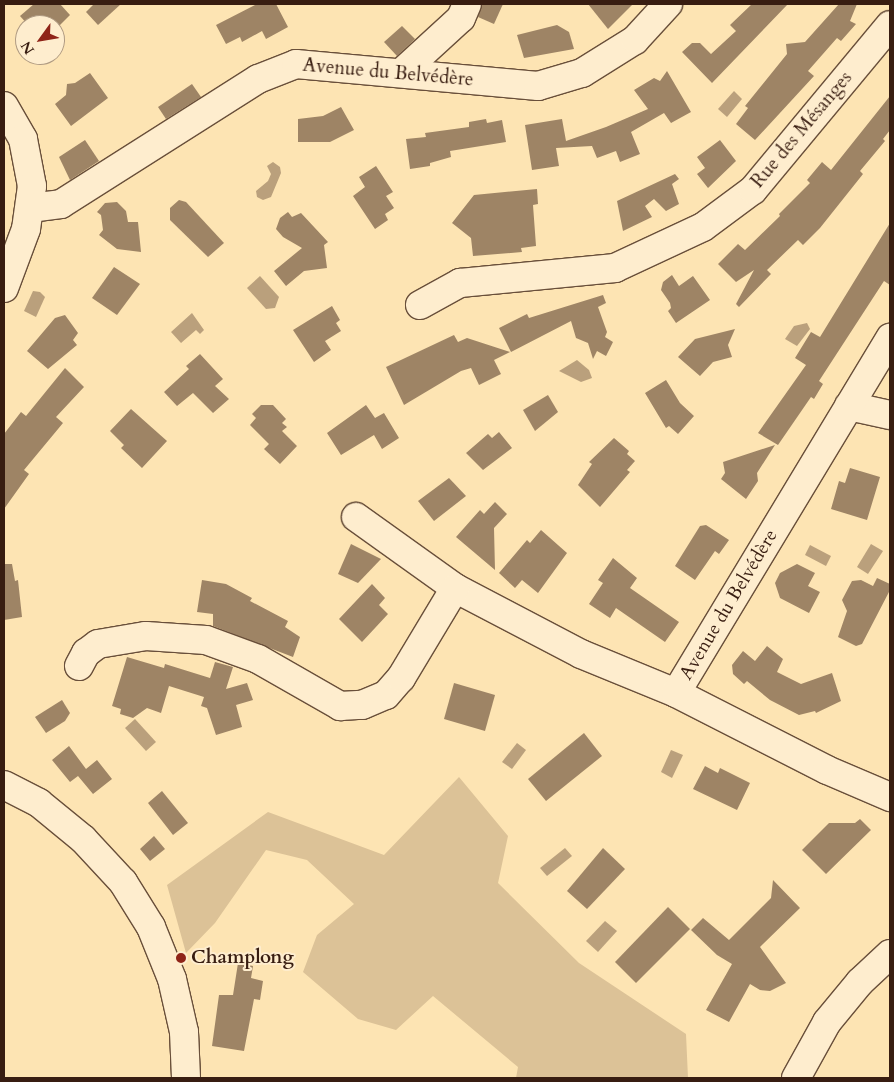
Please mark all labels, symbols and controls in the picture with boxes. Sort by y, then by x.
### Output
north arrow [15,15,65,65]
text: N [16,37,39,58]
street label: Avenue du Belvédère [302,54,474,92]
street label: Rue des Mésanges [747,67,857,193]
street label: Avenue du Belvédère [675,526,783,684]
place label: Champlong [191,947,294,969]
marker: Champlong [175,952,187,964]

